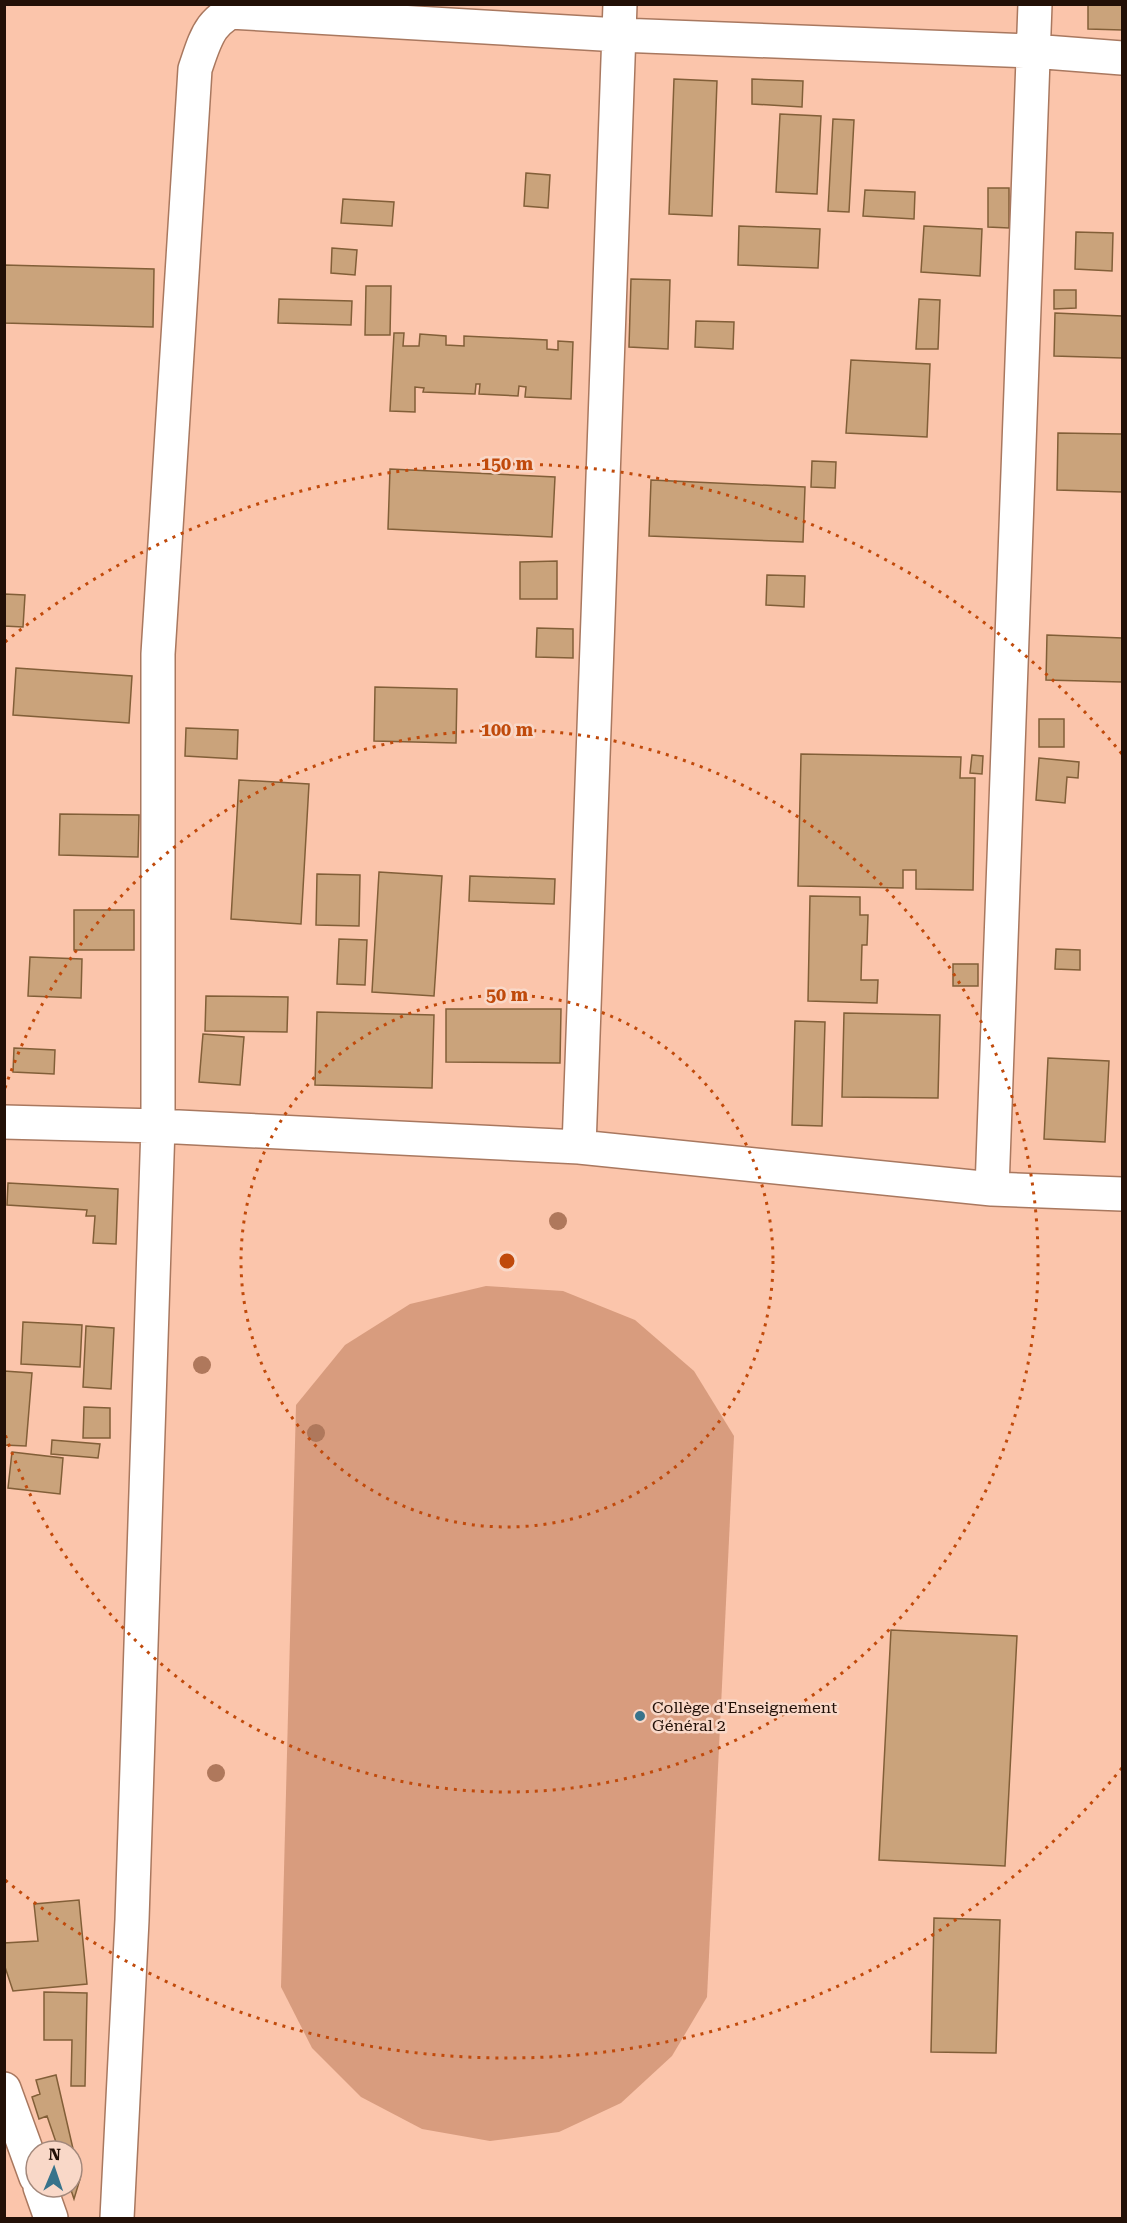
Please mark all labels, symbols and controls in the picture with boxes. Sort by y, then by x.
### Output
text: 150 m [481,453,534,474]
text: 100 m [481,719,534,740]
text: 50 m [486,984,529,1005]
centre of rings [497,1251,517,1271]
place label: Collège d'Enseignement Général 2 [652,1698,837,1735]
marker: Collège d'Enseignement Général 2 [633,1709,647,1723]
north arrow [24,2139,84,2199]
text: N [48,2145,61,2164]

